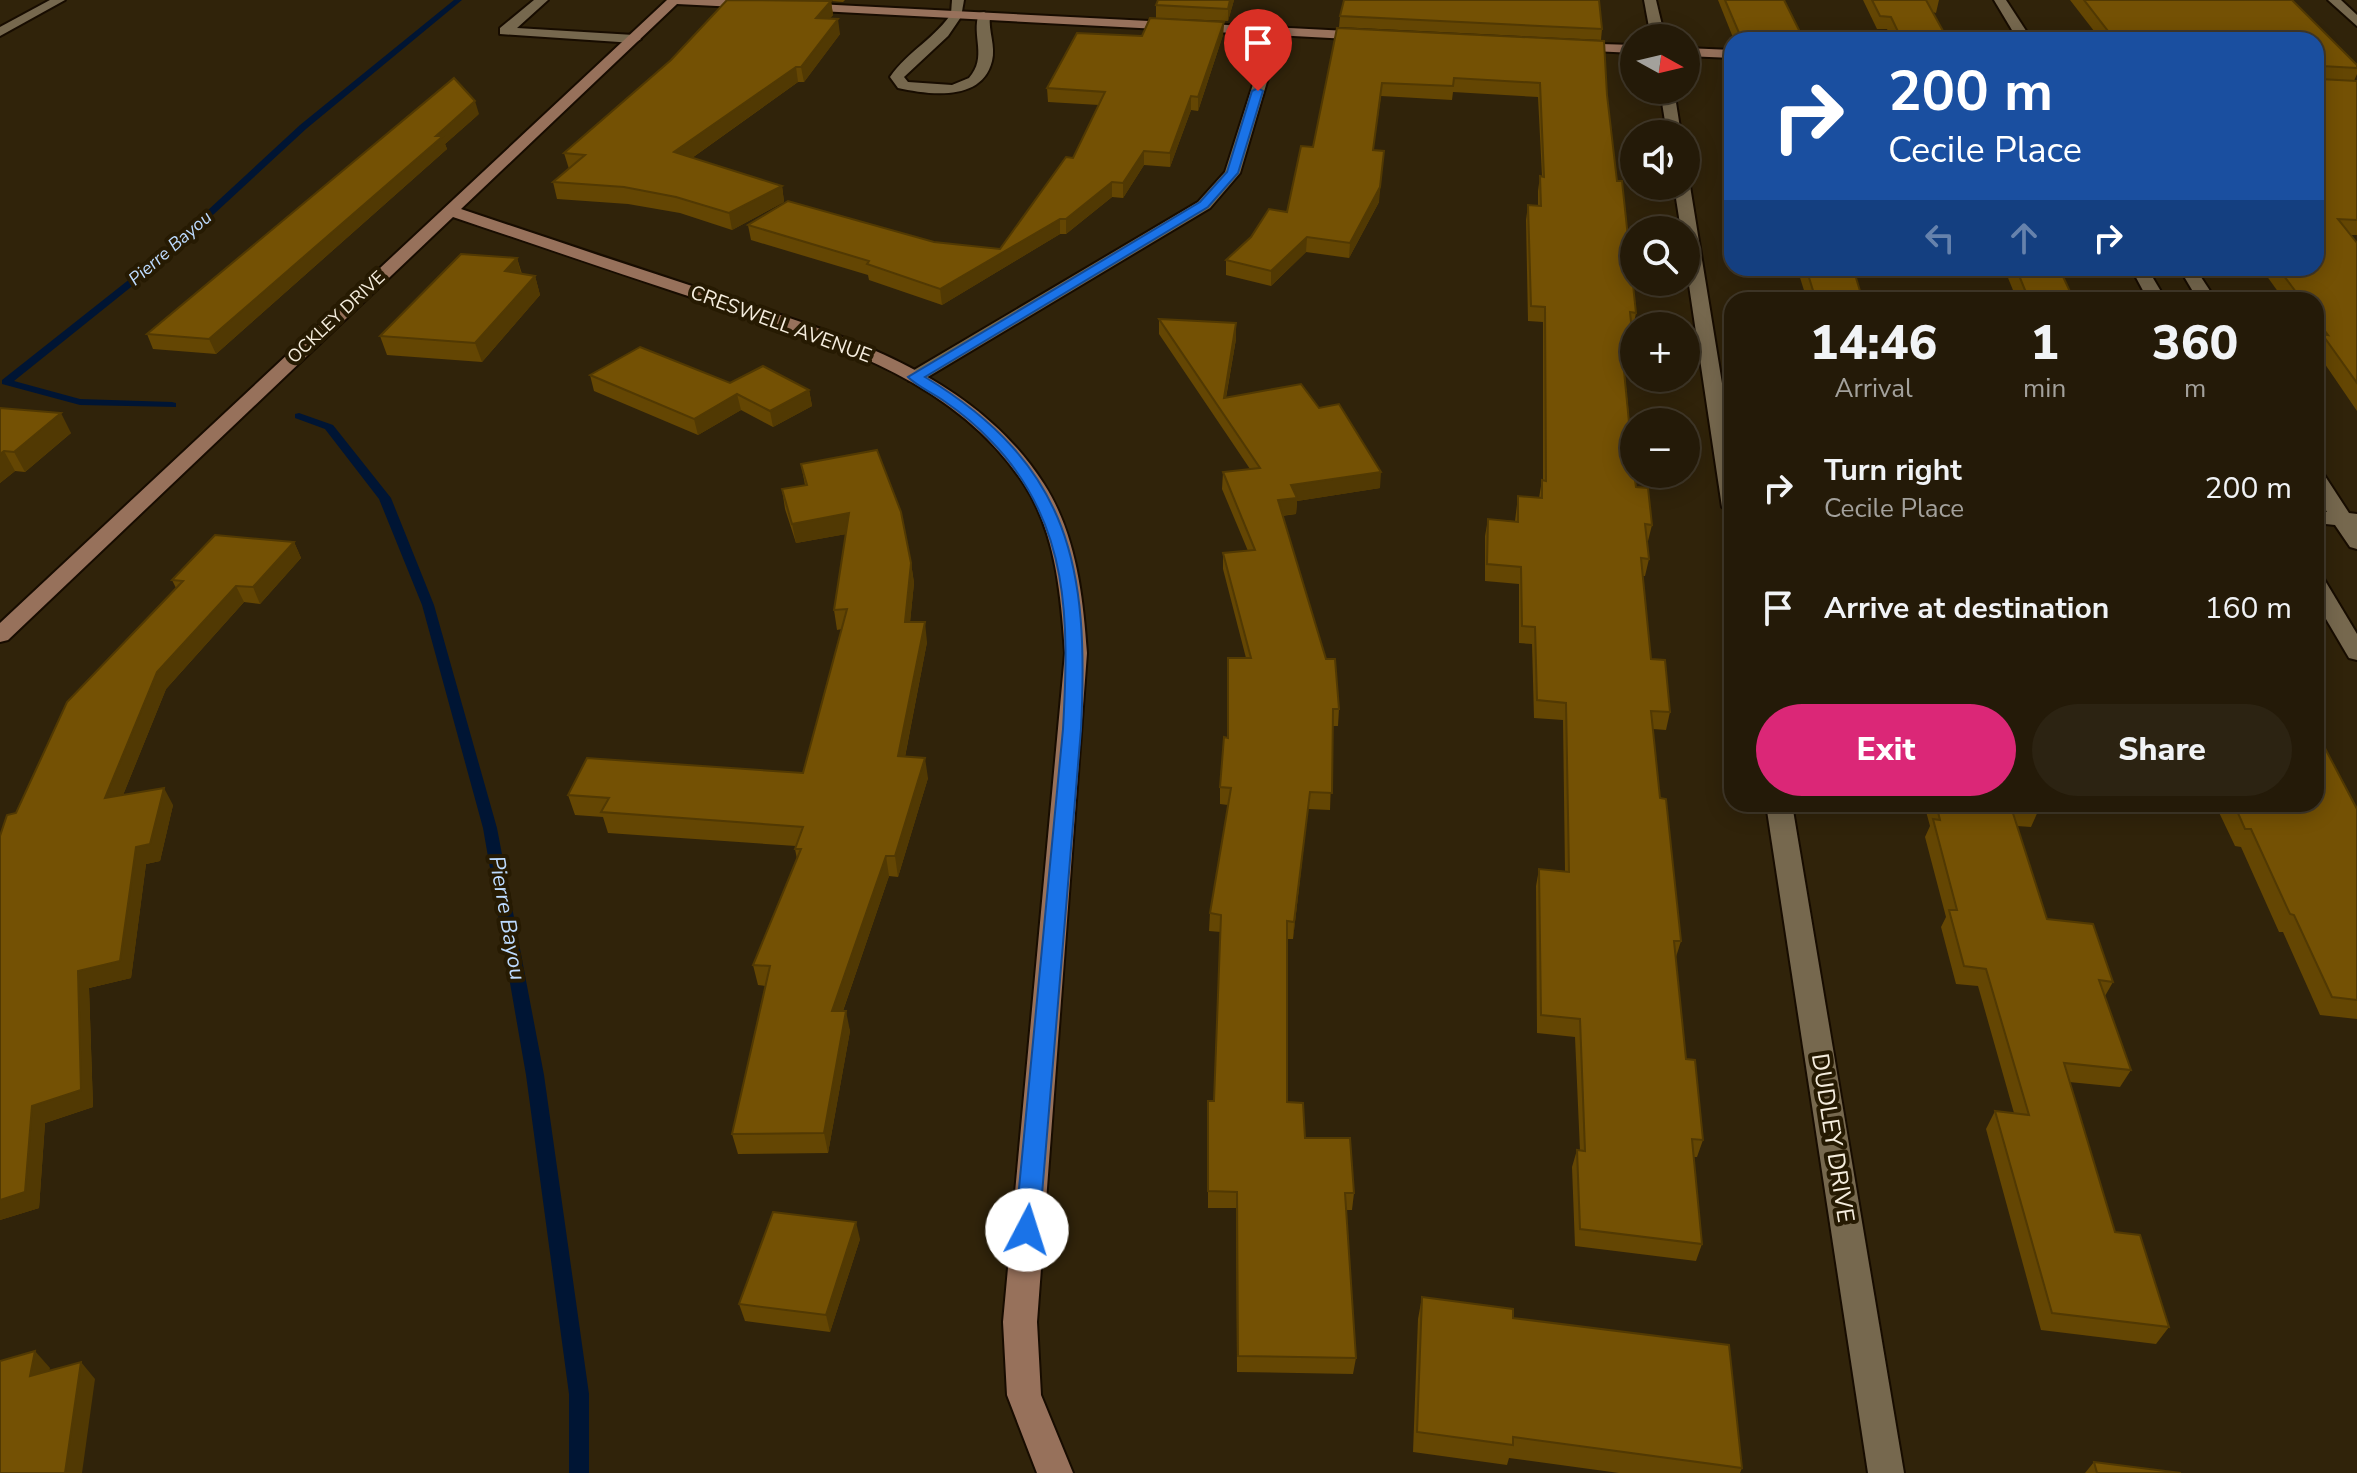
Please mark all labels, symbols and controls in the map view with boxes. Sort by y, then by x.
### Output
pin [1224,9,1292,91]
icon: arrive [1236,21,1280,65]
north arrow [1620,24,1700,104]
map controls [1620,24,1700,488]
text: 200 m [1888,53,2053,130]
icon: right [1756,64,1860,168]
button: sound [1620,120,1700,200]
text: Cecile Place [1888,126,2082,175]
water label: Pierre Bayou [123,205,217,291]
button: search [1620,216,1700,296]
icon: left [1918,216,1962,260]
icon: ahead [2002,216,2046,260]
icon: right [2086,216,2130,260]
street label: OCKLEY DRIVE [282,265,390,369]
street label: CRESWELL AVENUE [687,279,875,369]
text: 14:46 [1810,310,1937,376]
text: 1 [2030,310,2059,376]
text: 360 [2152,310,2238,376]
button: + [1620,312,1700,392]
text: Arrival [1834,371,1913,406]
text: min [2023,371,2066,406]
text: m [2184,371,2206,406]
button: − [1620,408,1700,488]
text: Turn right [1824,450,1962,491]
icon: right [1756,466,1800,510]
text: 200 m [2205,468,2292,509]
text: Cecile Place [1824,491,1964,526]
icon: arrive [1756,586,1800,630]
text: Arrive at destination [1824,588,2109,629]
text: 160 m [2205,588,2292,629]
button: Exit [1756,704,2016,796]
button: Share [2032,704,2292,796]
water label: Pierre Bayou [481,853,533,983]
street label: DUDLEY DRIVE [1804,1051,1862,1225]
position arrow [985,1188,1069,1272]

